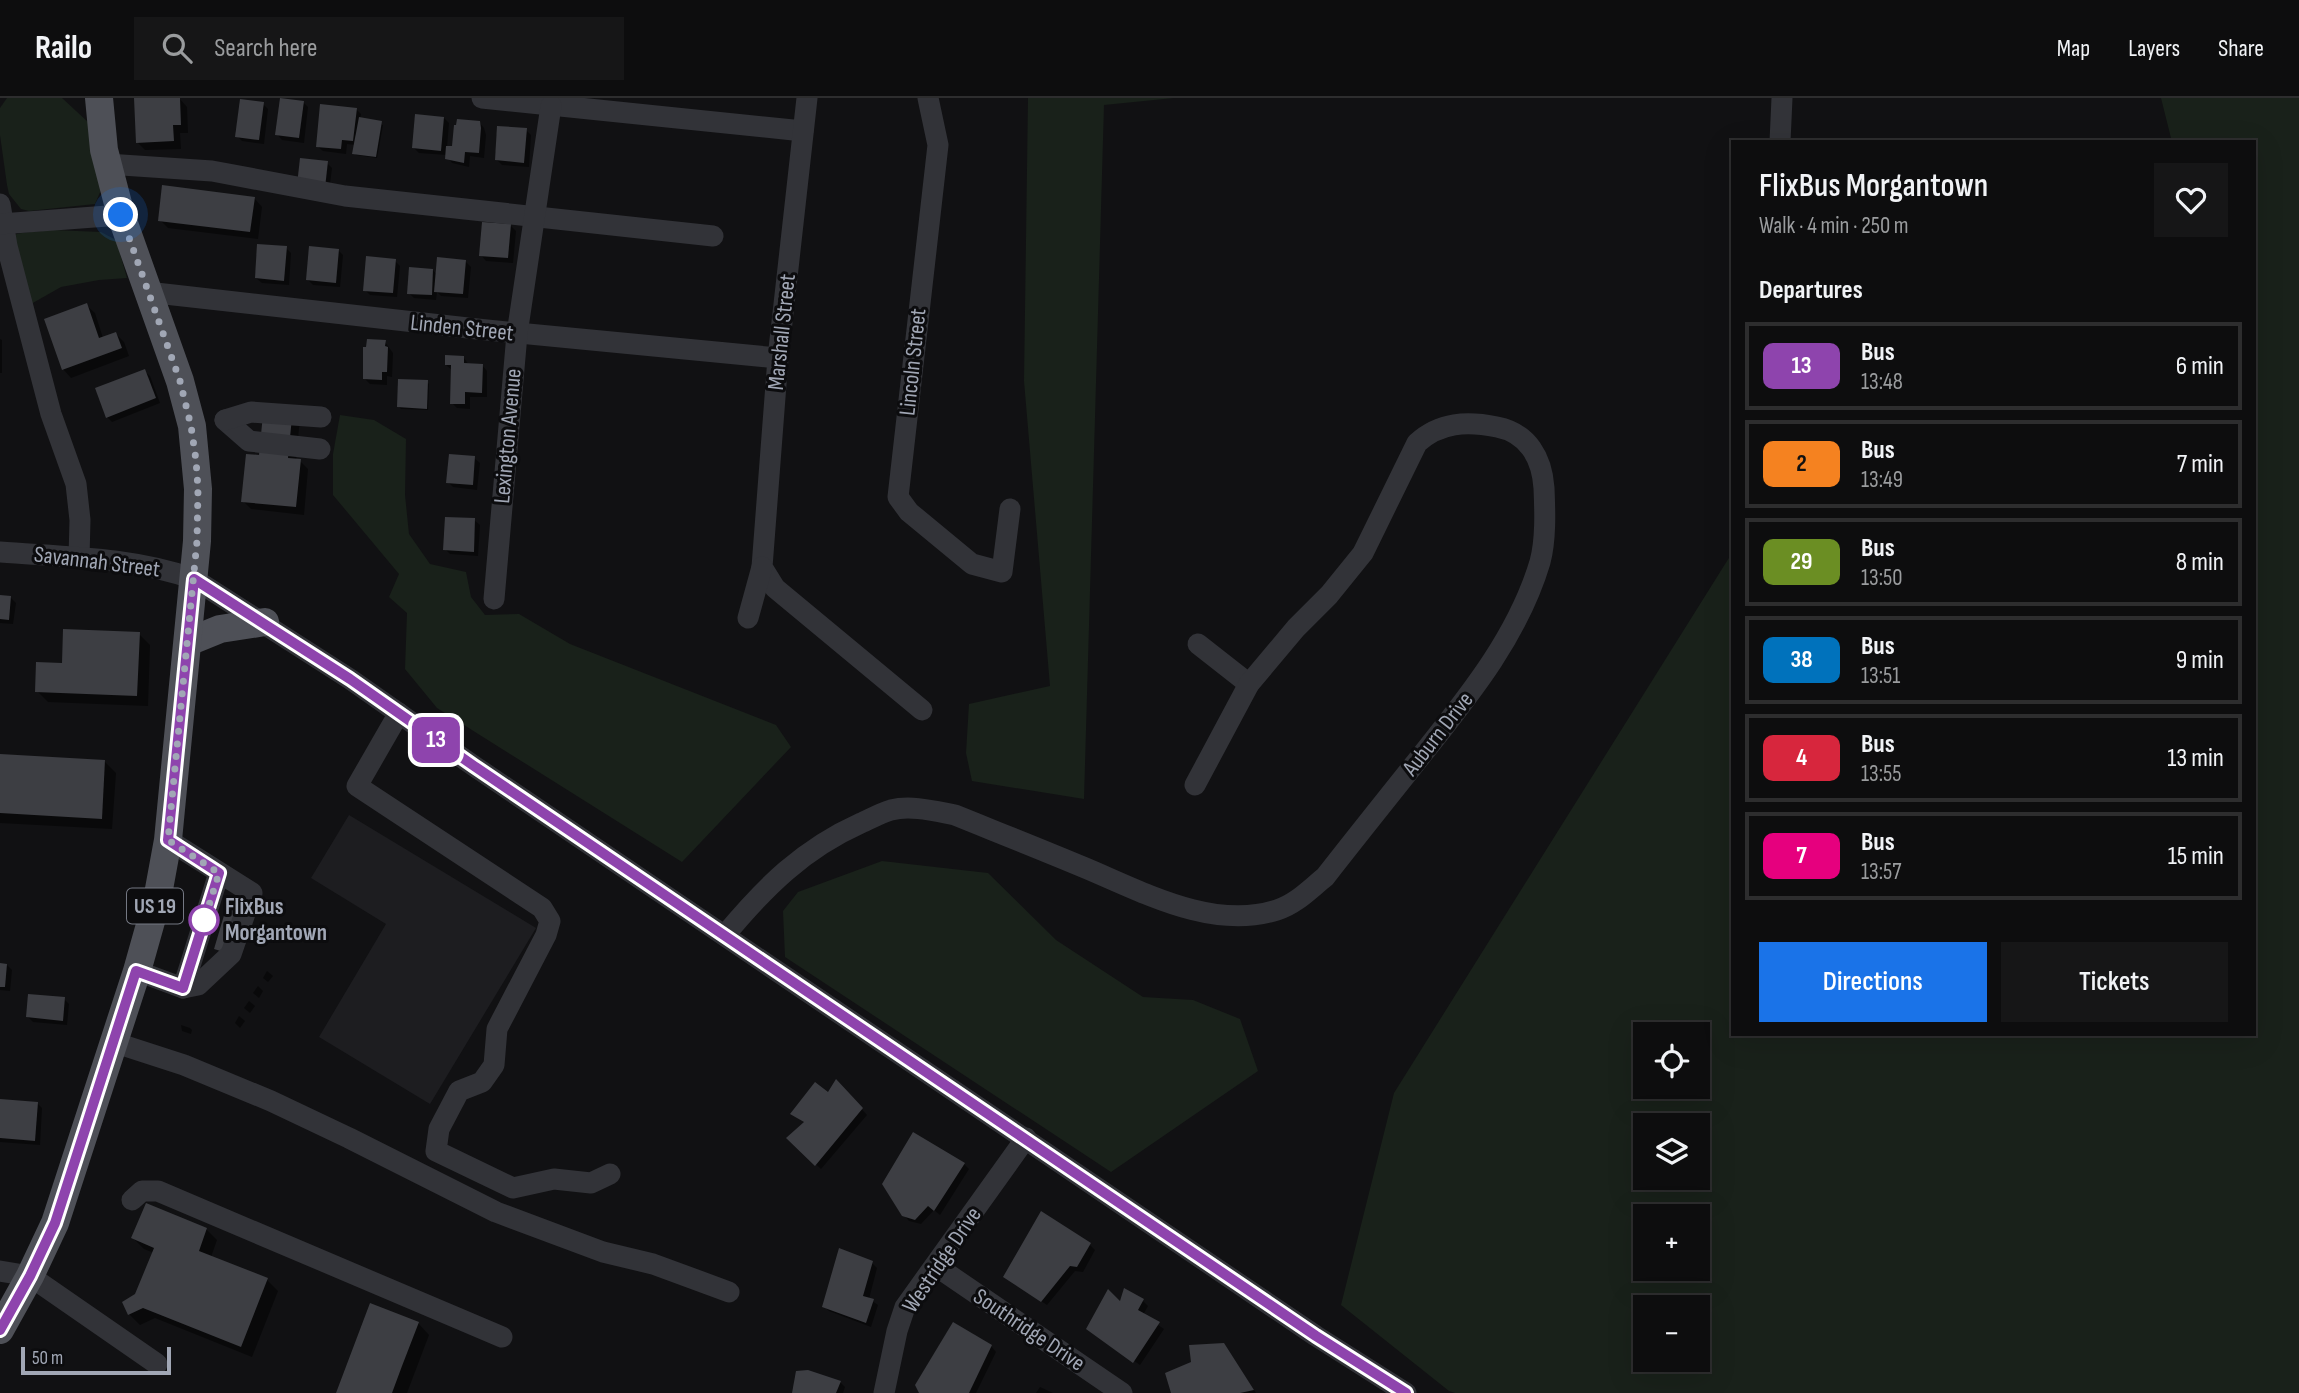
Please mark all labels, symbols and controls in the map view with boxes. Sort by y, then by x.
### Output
search box [134,17,624,80]
text: Railo [35,28,92,68]
icon: search [158,29,196,67]
text: Search here [214,33,318,64]
text: Map [2057,34,2090,63]
text: Layers [2128,34,2180,63]
text: Share [2218,34,2264,63]
button: heart [2154,163,2228,237]
text: FlixBus Morgantown [1759,166,1988,206]
your location [103,197,138,232]
text: Walk · 4 min · 250 m [1759,212,1909,240]
street label: Marshall Street [762,273,802,391]
text: Departures [1759,275,1863,306]
street label: Lincoln Street [893,307,933,417]
street label: Linden Street [409,309,515,347]
text: Bus [1861,337,1895,368]
text: 13 [1791,351,1812,380]
text: 6 min [2176,351,2224,382]
street label: Lexington Avenue [488,367,528,505]
text: 13:48 [1861,368,1903,396]
text: Bus [1861,435,1895,466]
text: 2 [1796,449,1807,478]
text: 7 min [2177,449,2224,480]
text: 13:49 [1861,466,1903,494]
text: Bus [1861,533,1895,564]
street label: Savannah Street [32,540,162,584]
text: 29 [1791,547,1812,576]
text: 8 min [2176,547,2224,578]
text: 13:50 [1861,564,1903,592]
text: Bus [1861,631,1895,662]
text: 38 [1790,645,1813,674]
text: 9 min [2176,645,2224,676]
text: 13:51 [1861,662,1900,690]
street label: Auburn Drive [1396,686,1479,782]
line badge: 13 [404,717,467,763]
text: 13 [426,725,446,754]
text: Bus [1861,729,1895,760]
text: 4 [1796,743,1807,772]
text: 13 min [2167,743,2224,774]
text: 13:55 [1861,760,1901,788]
text: Bus [1861,827,1895,858]
text: 7 [1796,841,1807,870]
text: 15 min [2168,841,2224,872]
text: 13:57 [1861,858,1901,886]
road number: US 19 [127,888,183,924]
place label: FlixBus Morgantown [225,893,327,947]
marker: FlixBus Morgantown [189,905,219,935]
button: Directions [1759,942,1987,1022]
button: Tickets [2001,942,2228,1022]
map controls [1633,1022,1710,1372]
button: locate [1633,1022,1710,1099]
button: layers [1633,1113,1710,1190]
street label: Westridge Drive [896,1202,988,1318]
button: + [1633,1204,1710,1281]
street label: Southridge Drive [968,1282,1090,1378]
button: − [1633,1295,1710,1372]
scale bar [21,1344,172,1376]
text: 50 m [32,1347,63,1370]

